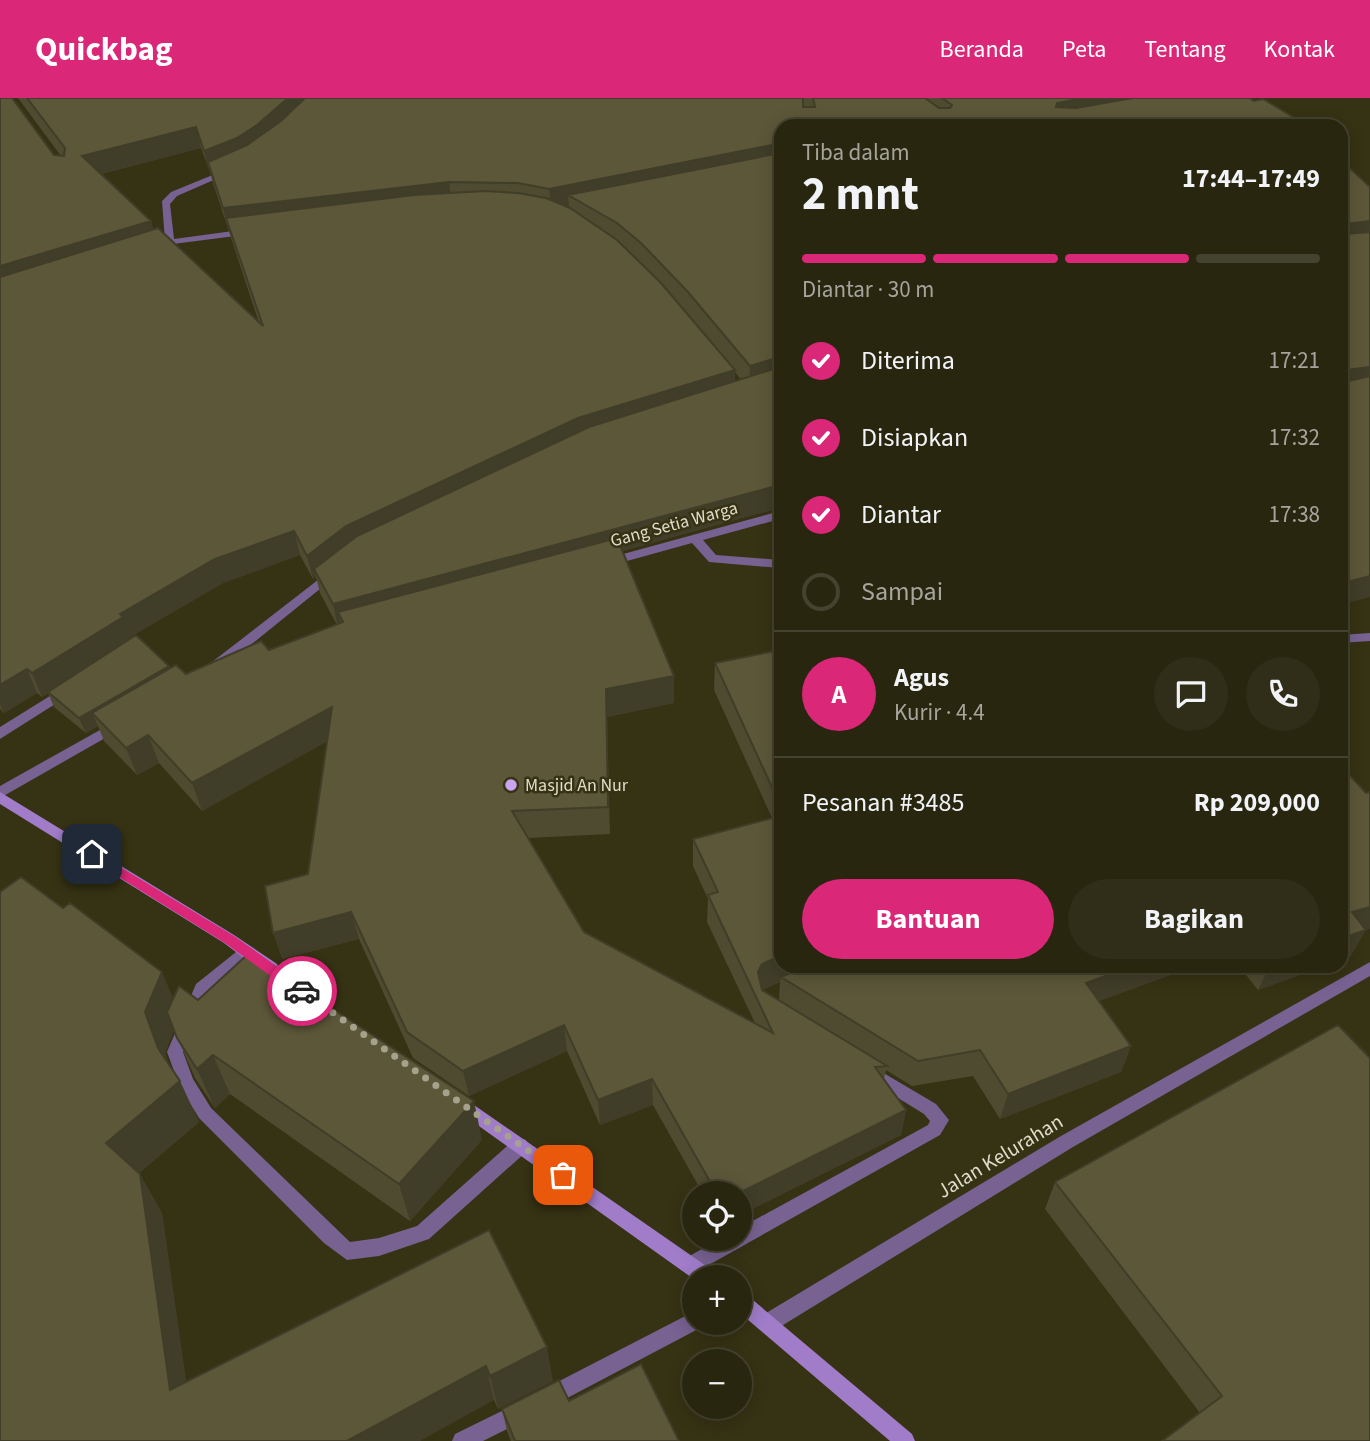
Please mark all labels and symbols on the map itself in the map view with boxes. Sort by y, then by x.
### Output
street label: Gang Setia Warga [608,495,741,554]
place label: Masjid An Nur [525,773,629,798]
marker: Masjid An Nur [503,777,519,793]
pin [62,824,122,884]
courier [267,956,337,1026]
street label: Jalan Kelurahan [931,1106,1069,1206]
pin [533,1145,593,1205]

